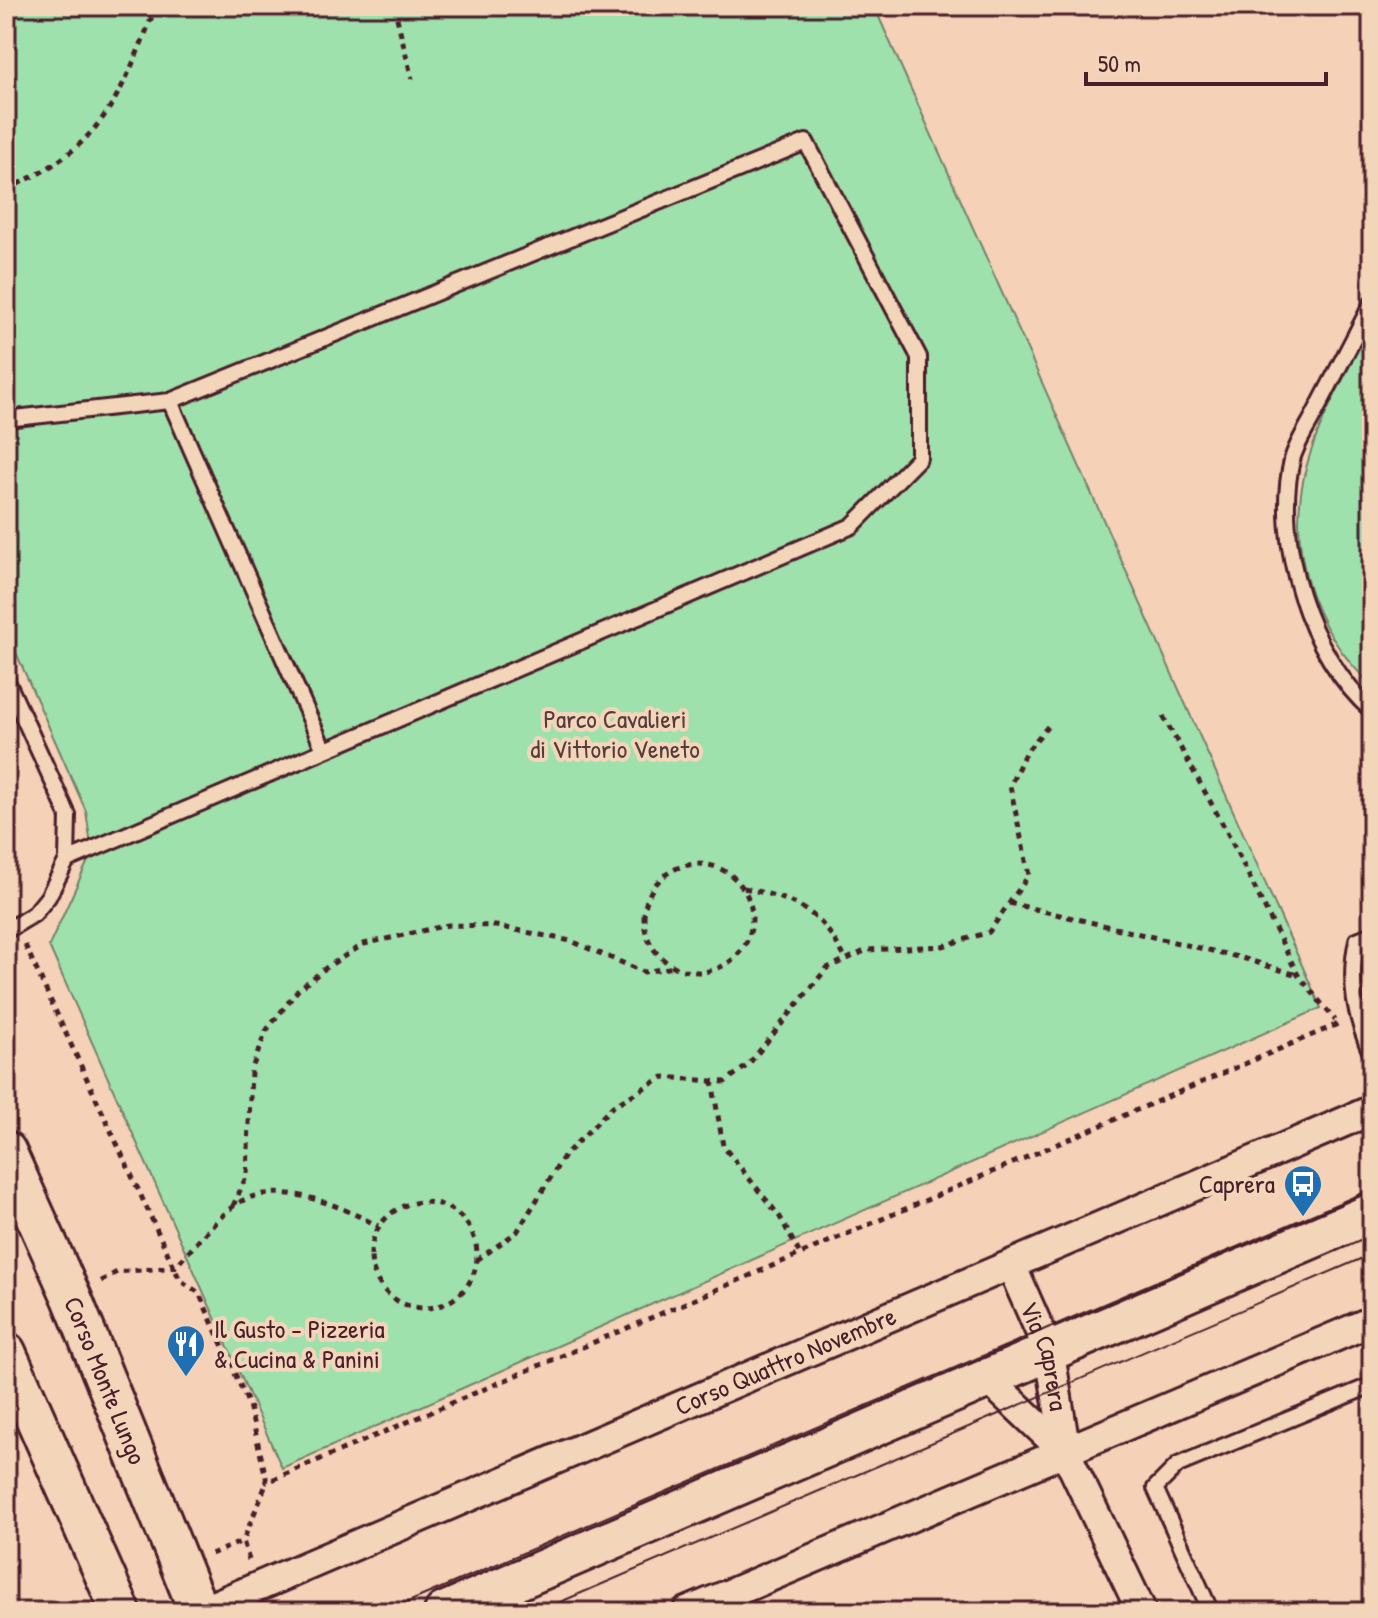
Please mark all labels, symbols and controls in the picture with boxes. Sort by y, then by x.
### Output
scale bar [1086,36,1326,86]
text: 50 m [1098,47,1141,79]
park label: Parco Cavalieri di Vittorio Veneto [530,701,700,766]
bus stop icon: Caprera [1282,1163,1324,1218]
place label: Caprera [1199,1166,1275,1201]
street label: Corso Monte Lungo [56,1291,155,1469]
street label: Via Caprera [1012,1296,1077,1413]
street label: Corso Quattro Novembre [669,1298,901,1423]
place label: Il Gusto - Pizzeria & Cucina & Panini [214,1311,385,1376]
restaurant icon: Il Gusto - Pizzeria & Cucina & Panini [165,1323,207,1378]

